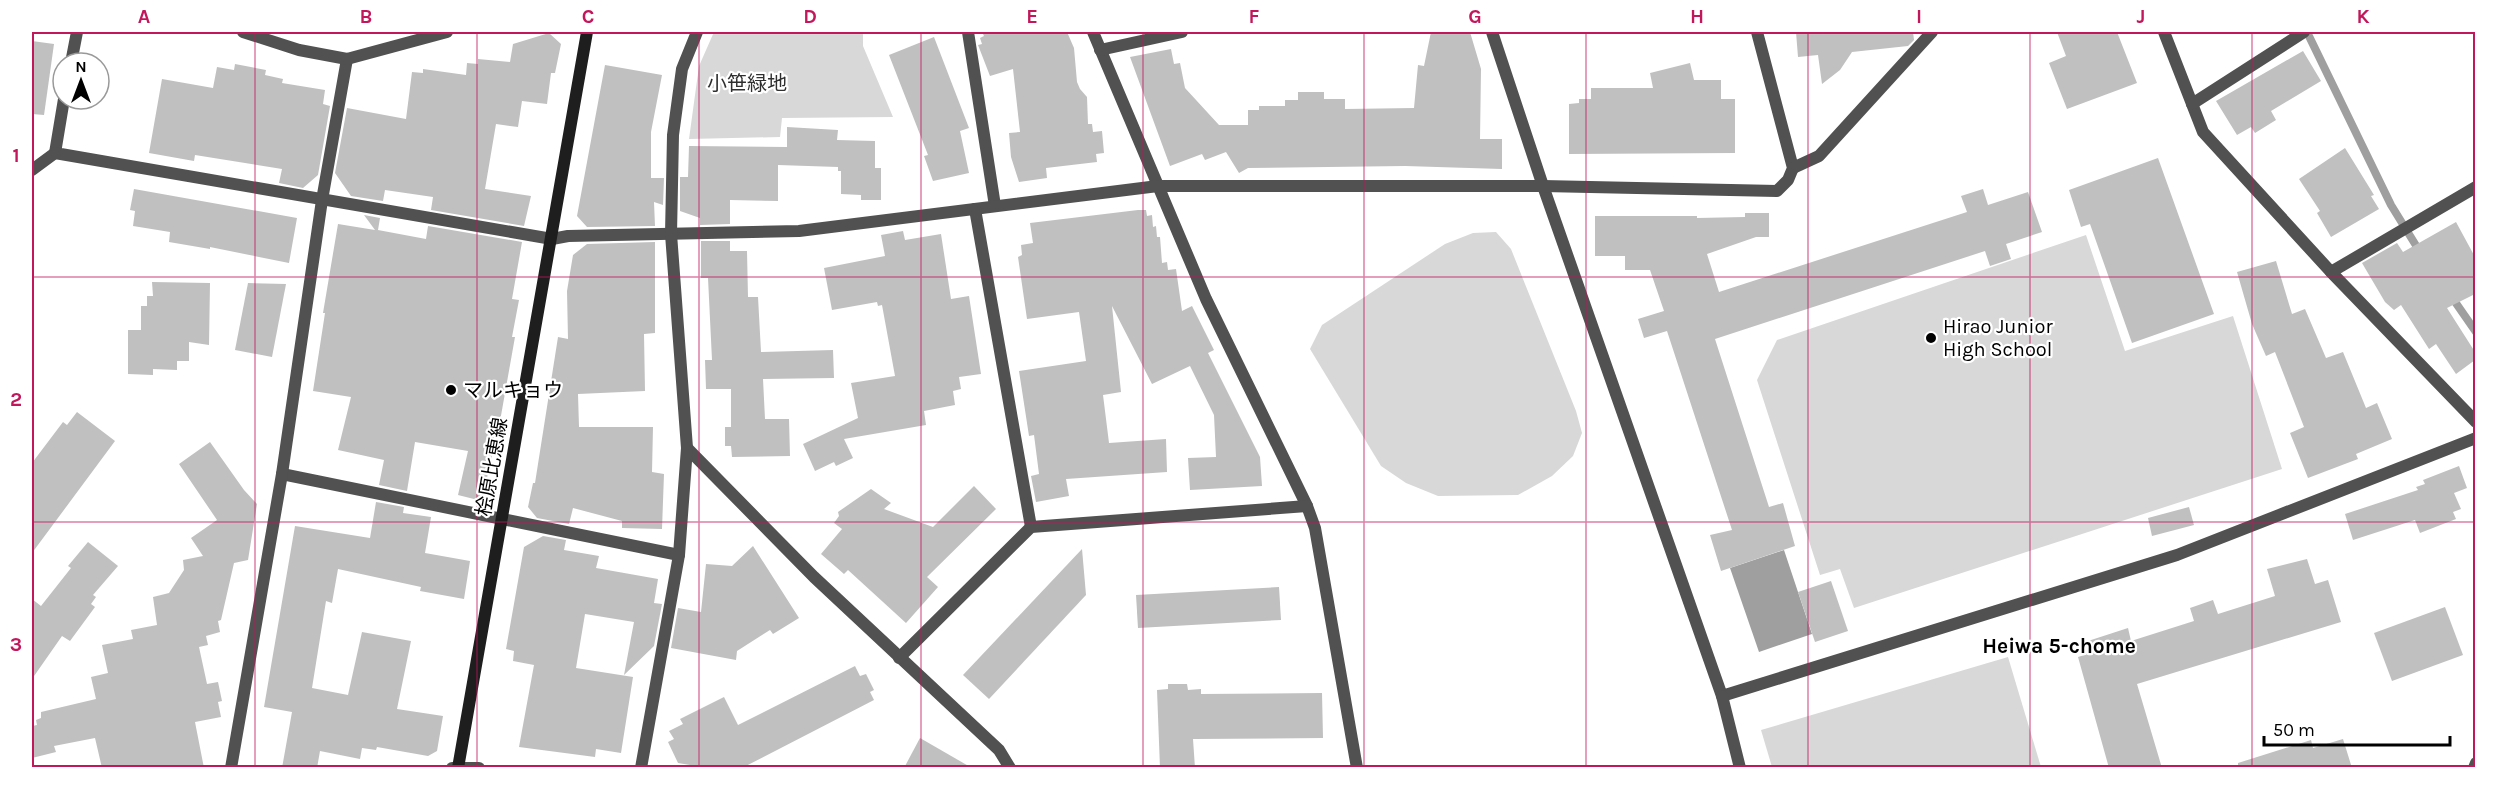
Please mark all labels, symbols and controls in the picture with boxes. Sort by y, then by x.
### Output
text: A [138,5,151,28]
text: B [360,5,372,28]
text: C [582,5,594,28]
text: D [803,5,817,28]
text: E [1026,5,1038,28]
text: F [1249,5,1260,28]
text: G [1468,5,1482,28]
text: H [1690,5,1704,28]
text: I [1916,5,1922,28]
text: J [2137,5,2145,28]
text: K [2356,5,2370,28]
north arrow [51,51,111,111]
text: N [75,57,87,76]
park label: 小笹緑地 [707,72,787,95]
text: 1 [12,144,20,167]
place label: Hirao Junior High School [1943,315,2053,361]
marker: Hirao Junior High School [1924,331,1938,345]
place label: マルキョウ [463,379,563,402]
marker: マルキョウ [444,383,458,397]
text: 2 [10,388,22,411]
street label: 桧原比恵線 [472,416,512,518]
text: 3 [10,633,22,656]
district label: Heiwa 5-chome [1982,634,2136,658]
scale bar [2264,709,2450,747]
text: 50 m [2273,719,2315,741]

